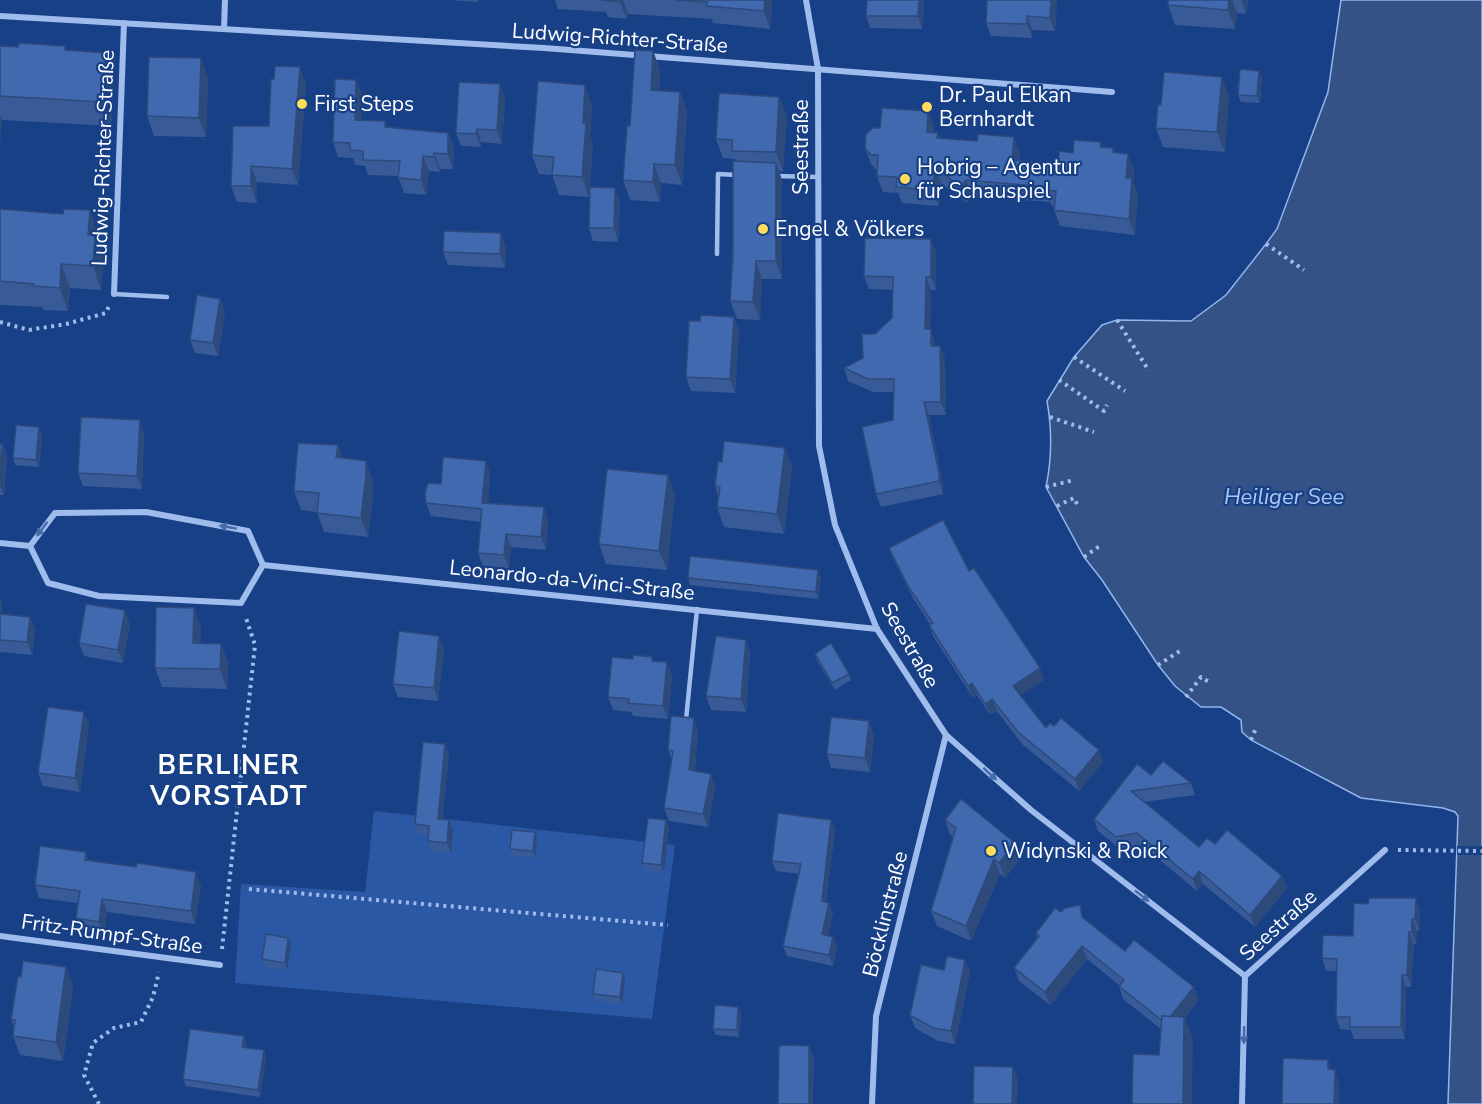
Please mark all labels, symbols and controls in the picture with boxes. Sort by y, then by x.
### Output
street label: Ludwig-Richter-Straße [511,16,729,60]
street label: Ludwig-Richter-Straße [85,49,121,267]
place label: Dr. Paul Elkan Bernhardt [939,81,1071,133]
place label: First Steps [314,90,414,118]
marker: First Steps [295,97,309,111]
street label: Seestraße [787,99,815,195]
marker: Dr. Paul Elkan Bernhardt [920,100,934,114]
place label: Hobrig – Agentur für Schauspiel [917,153,1081,205]
marker: Hobrig – Agentur für Schauspiel [898,172,912,186]
place label: Engel & Völkers [775,215,924,243]
marker: Engel & Völkers [756,222,770,236]
water label: Heiliger See [1224,482,1344,512]
one-way arrow [36,521,49,537]
one-way arrow [218,522,237,531]
street label: Leonardo-da-Vinci-Straße [448,553,696,607]
street label: Seestraße [874,597,946,693]
district label: BERLINER VORSTADT [149,747,308,815]
one-way arrow [982,767,997,780]
place label: Widynski & Roick [1003,837,1168,865]
marker: Widynski & Roick [984,844,998,858]
street label: Böcklinstraße [856,848,914,980]
street label: Seestraße [1233,883,1323,967]
one-way arrow [1134,890,1149,902]
street label: Fritz-Rumpf-Straße [19,907,205,961]
one-way arrow [1239,1025,1248,1044]

